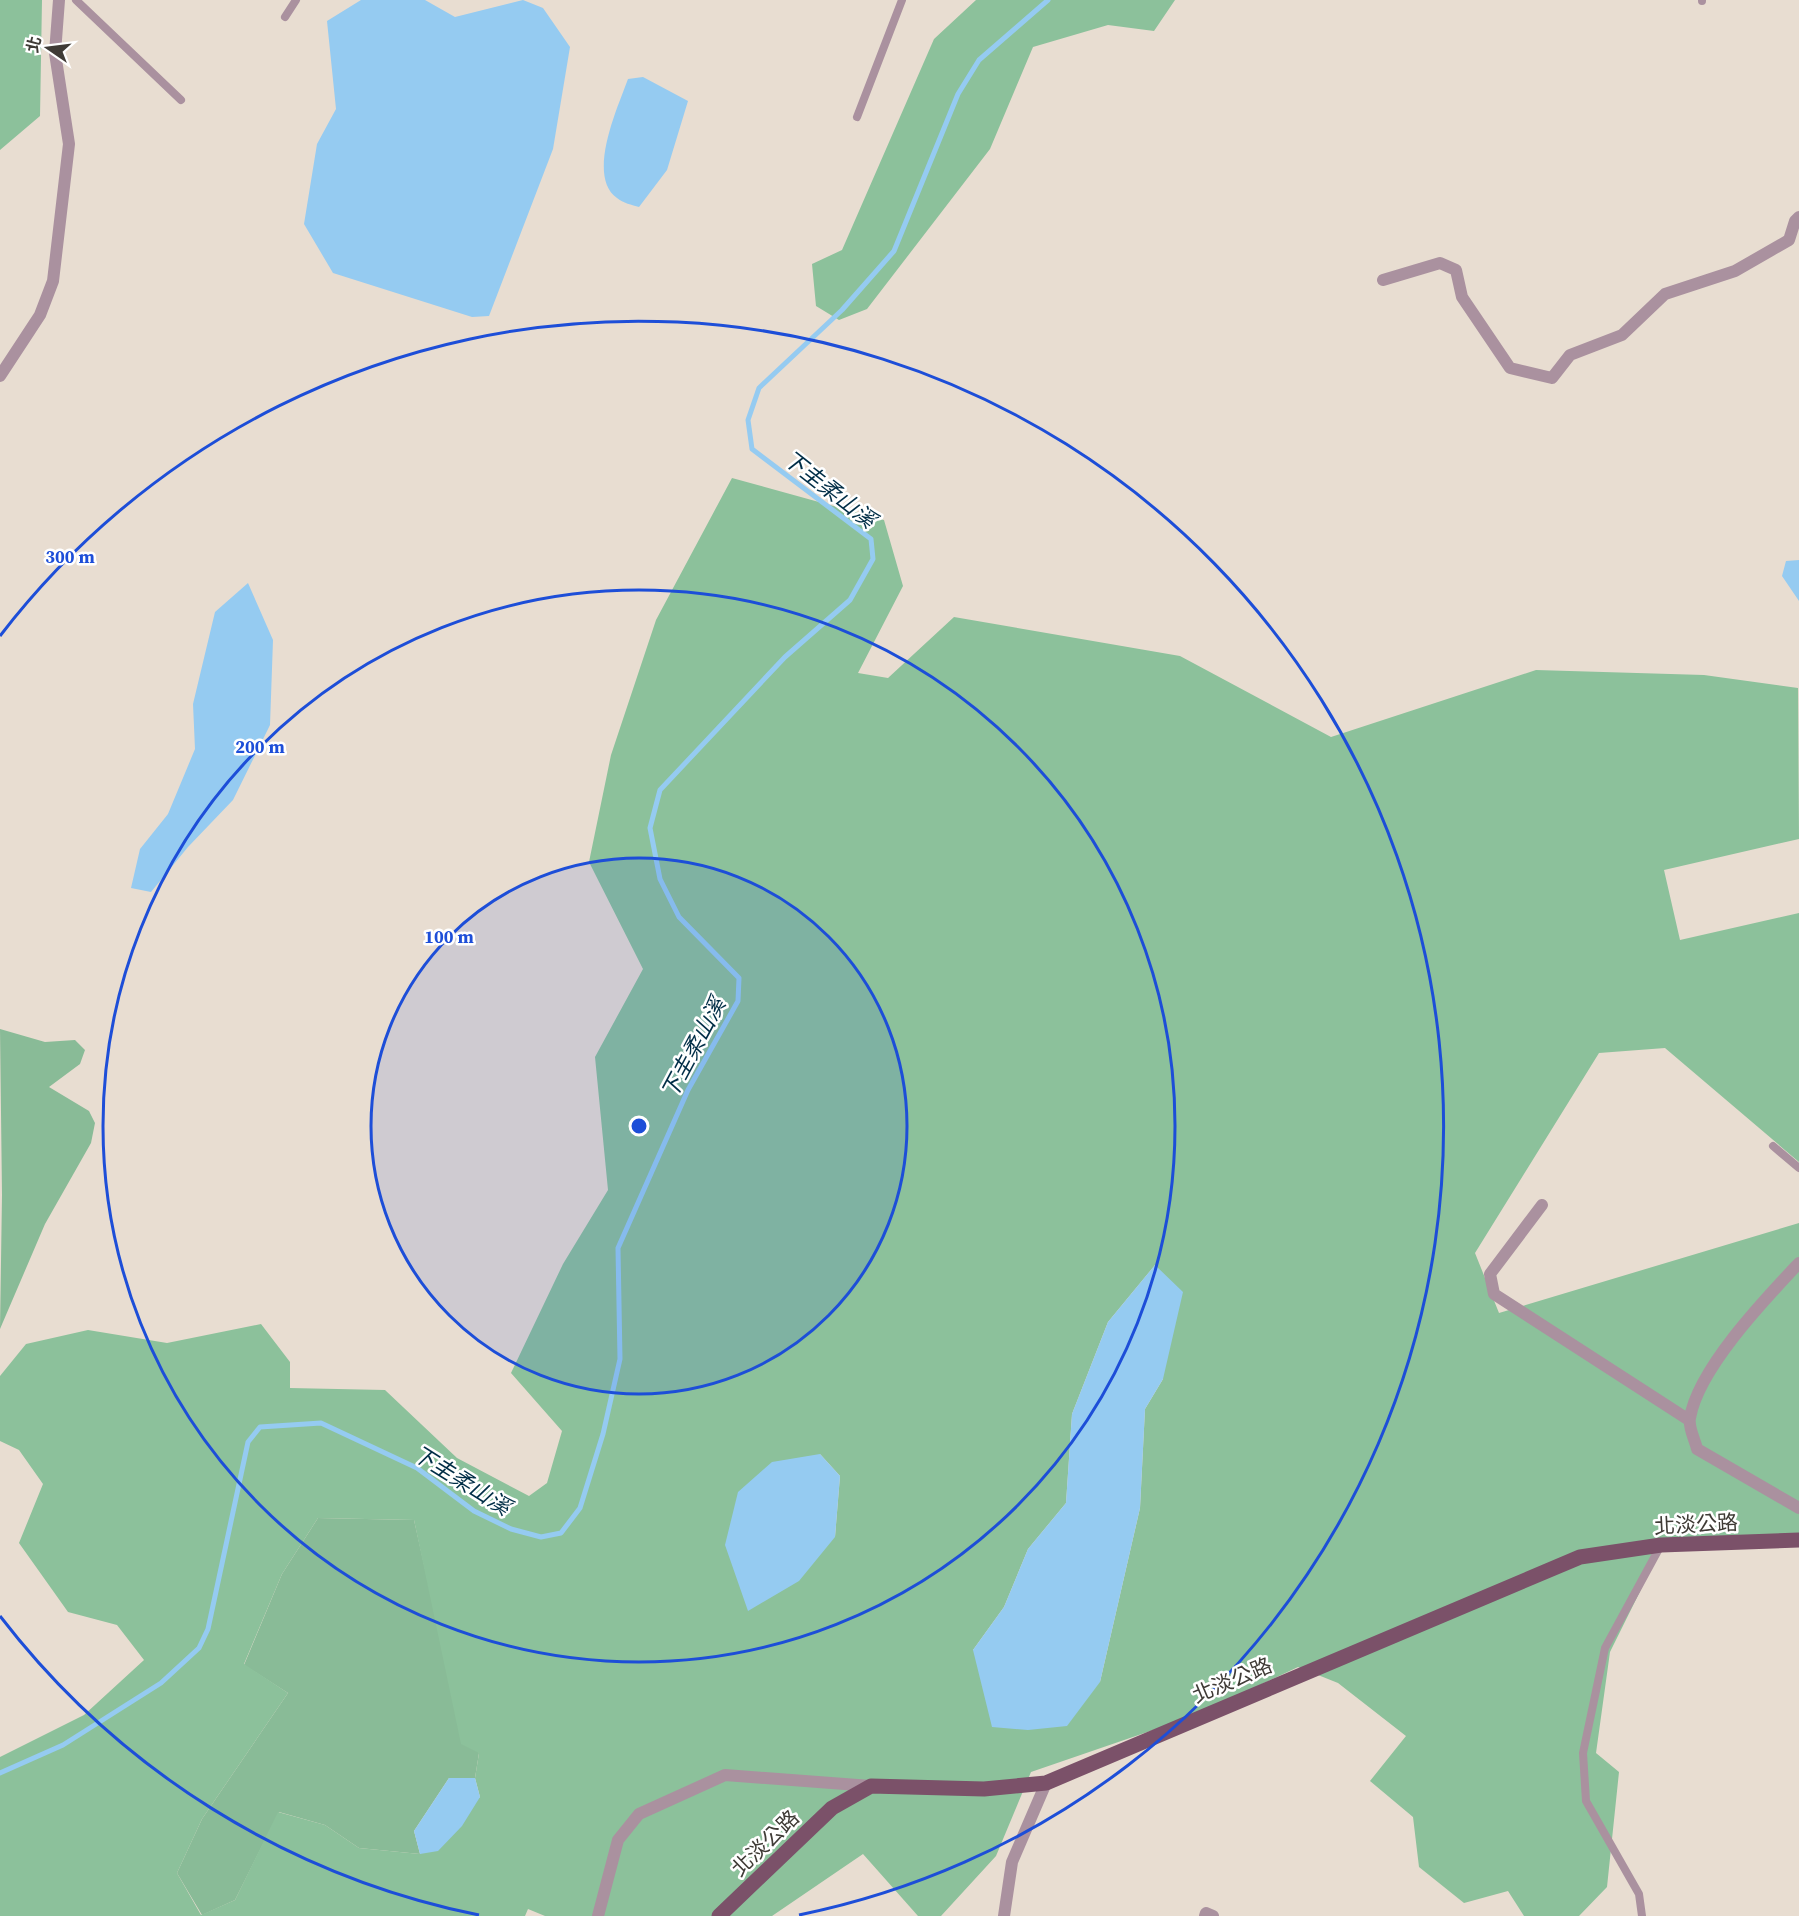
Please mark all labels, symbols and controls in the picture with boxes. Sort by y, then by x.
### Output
north arrow [18,18,78,78]
text: 北 [21,34,46,55]
water label: 下圭柔山溪 [777,443,885,537]
text: 300 m [45,544,95,569]
text: 200 m [235,734,285,759]
text: 100 m [424,924,474,949]
water label: 下圭柔山溪 [654,990,733,1104]
centre of rings [629,1116,649,1136]
water label: 下圭柔山溪 [407,1438,519,1523]
street label: 北淡公路 [1653,1507,1739,1541]
street label: 北淡公路 [1188,1650,1276,1710]
street label: 北淡公路 [725,1803,805,1883]

